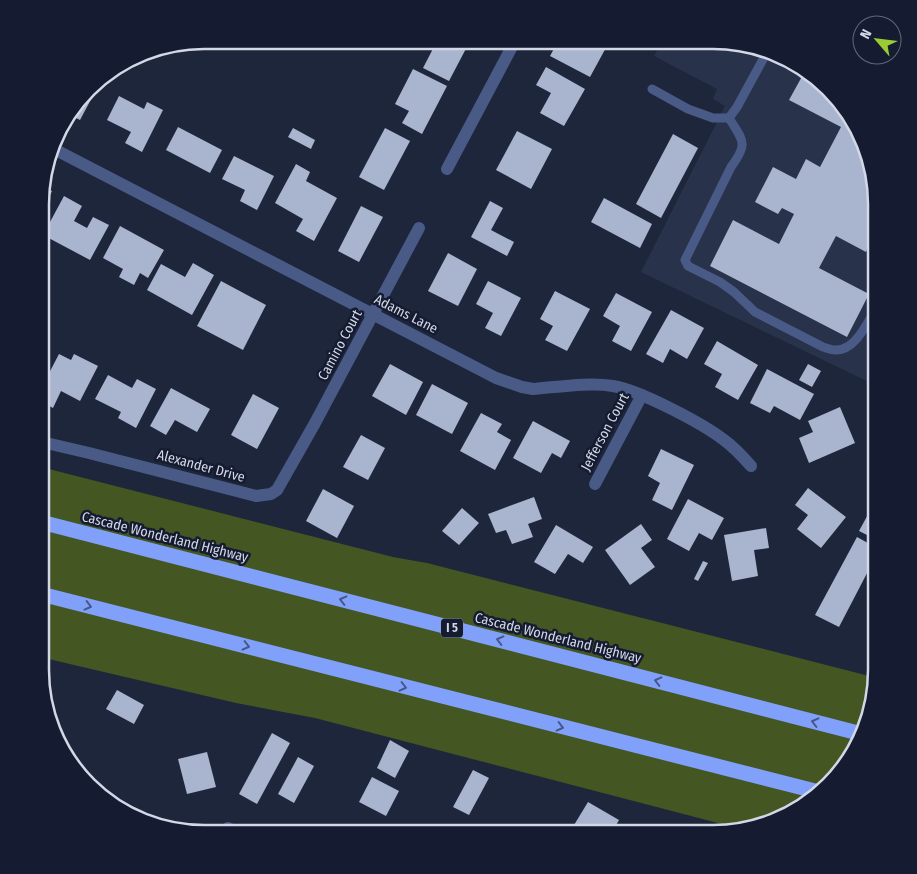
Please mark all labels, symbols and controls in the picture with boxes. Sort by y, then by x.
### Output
north arrow [852,15,902,65]
text: N [856,26,875,42]
street label: Adams Lane [371,291,441,337]
street label: Camino Court [314,307,366,383]
street label: Jefferson Court [577,390,633,474]
street label: Alexander Drive [155,446,247,486]
street label: Cascade Wonderland Highway [80,508,251,566]
one-way arrow [339,595,348,606]
one-way arrow [84,600,93,611]
street label: Cascade Wonderland Highway [473,609,644,667]
road number: I 5 [441,618,463,638]
one-way arrow [497,636,505,646]
one-way arrow [241,641,249,651]
one-way arrow [653,676,662,687]
one-way arrow [398,681,406,691]
one-way arrow [811,717,820,728]
one-way arrow [556,721,565,732]

